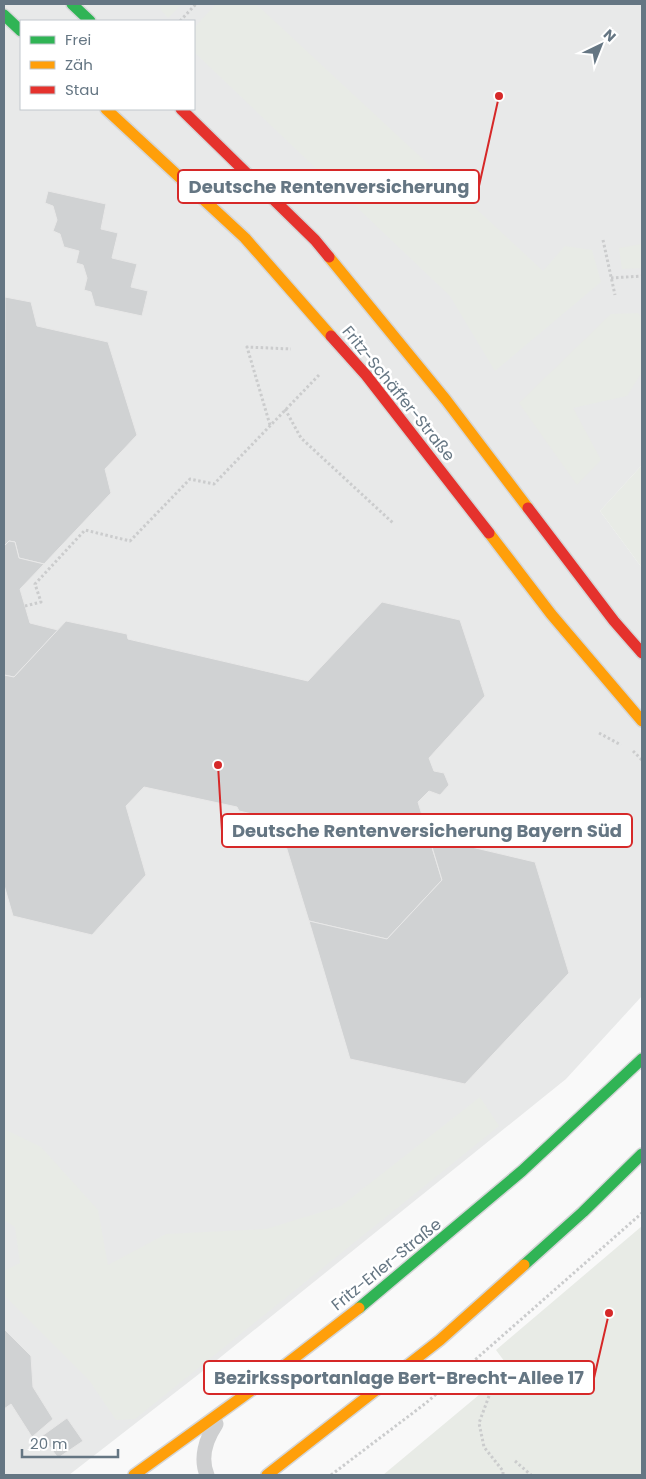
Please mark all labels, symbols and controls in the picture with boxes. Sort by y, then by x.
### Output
legend [20,20,195,110]
north arrow [576,20,626,70]
text: N [599,25,621,46]
text: Frei [65,29,91,50]
text: Zäh [65,54,93,75]
text: Stau [65,79,99,100]
callout: Deutsche Rentenversicherung [178,170,479,203]
text: Deutsche Rentenversicherung [189,174,469,199]
street label: Fritz-Schäffer-Straße [337,321,460,466]
callout: Deutsche Rentenversicherung Bayern Süd [222,814,632,847]
text: Deutsche Rentenversicherung Bayern Süd [232,818,622,843]
street label: Fritz-Erler-Straße [326,1213,446,1316]
callout: Bezirkssportanlage Bert-Brecht-Allee 17 [204,1361,594,1394]
text: Bezirkssportanlage Bert-Brecht-Allee 17 [214,1365,584,1390]
scale bar [22,1426,119,1458]
text: 20 m [30,1433,68,1454]

